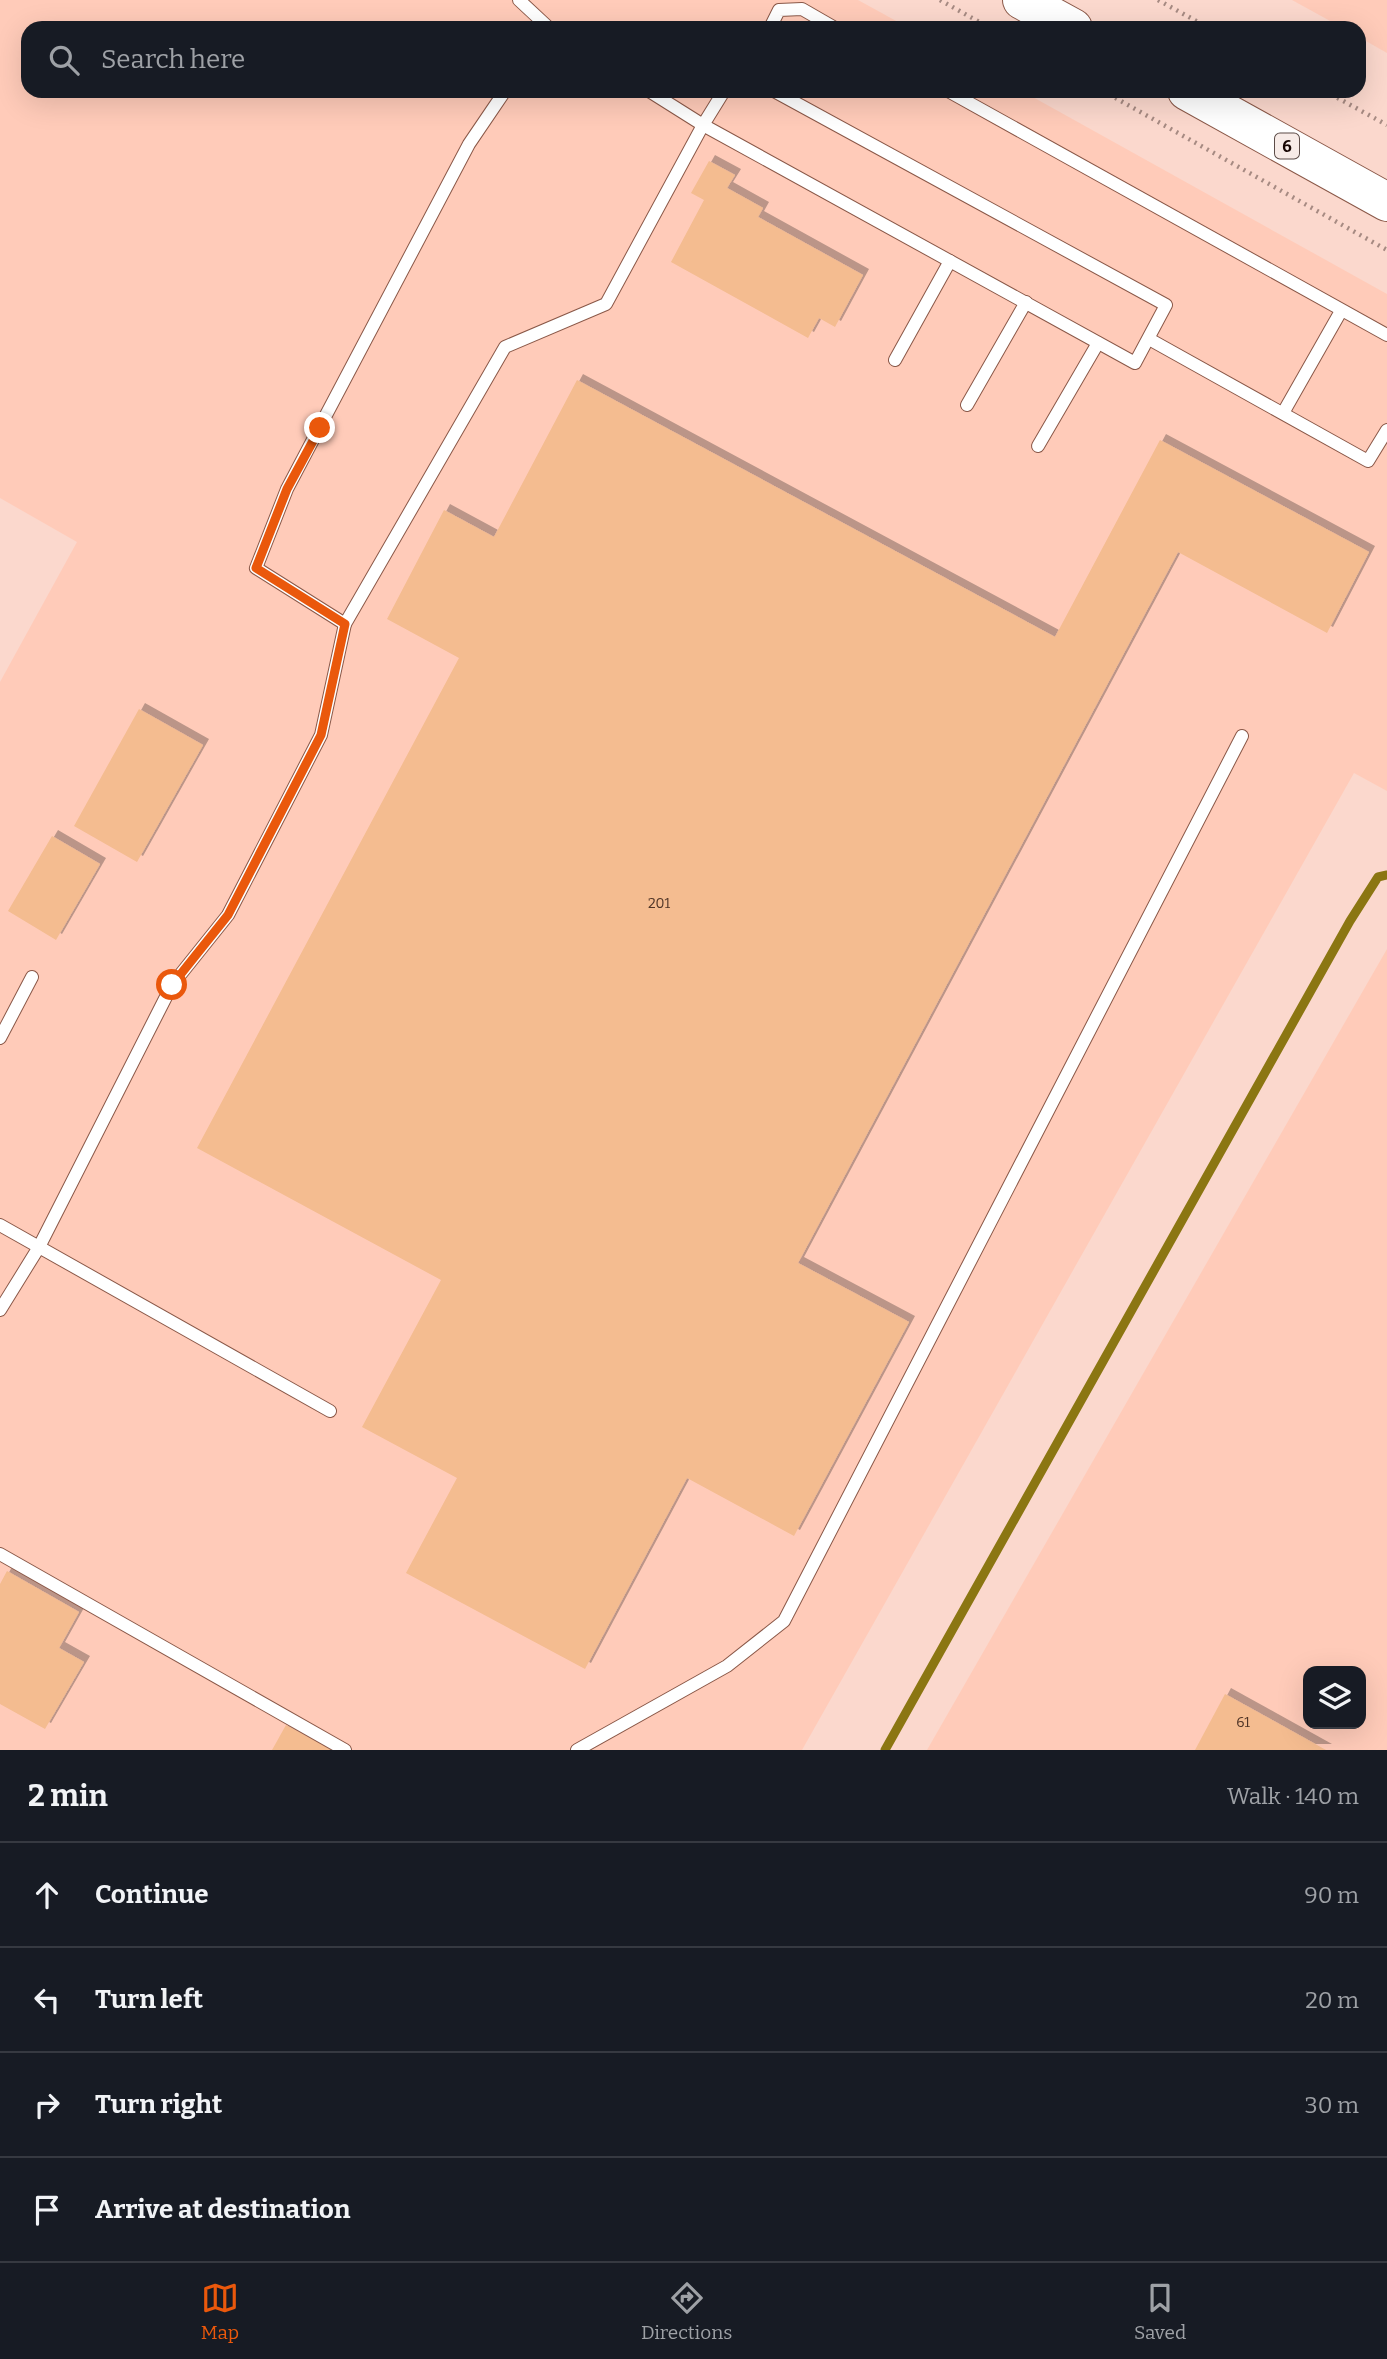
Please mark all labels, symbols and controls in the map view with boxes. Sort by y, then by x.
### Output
search box [21,21,1366,98]
icon: search [45,41,83,79]
text: Search here [101,44,245,75]
road number: 6 [1275,134,1299,158]
route end [304,412,335,443]
house number: 201 [648,895,670,912]
route start [156,969,187,1000]
map controls [1303,1666,1366,1729]
button: layers [1303,1666,1366,1729]
house number: 61 [1236,1714,1250,1731]
text: 2 min [28,1778,108,1814]
text: Walk · 140 m [1227,1782,1359,1810]
icon: ahead [28,1876,66,1914]
text: Continue [95,1879,209,1910]
text: 90 m [1304,1881,1359,1909]
icon: left [28,1981,66,2019]
text: Turn left [95,1984,203,2015]
text: 20 m [1305,1986,1359,2014]
icon: right [28,2086,66,2124]
text: Turn right [95,2089,222,2120]
text: 30 m [1305,2091,1359,2119]
icon: arrive [28,2191,66,2229]
text: Arrive at destination [95,2194,350,2225]
tab: Map [201,2279,239,2344]
tab: Directions [641,2279,732,2344]
tab: Saved [1134,2279,1186,2344]

